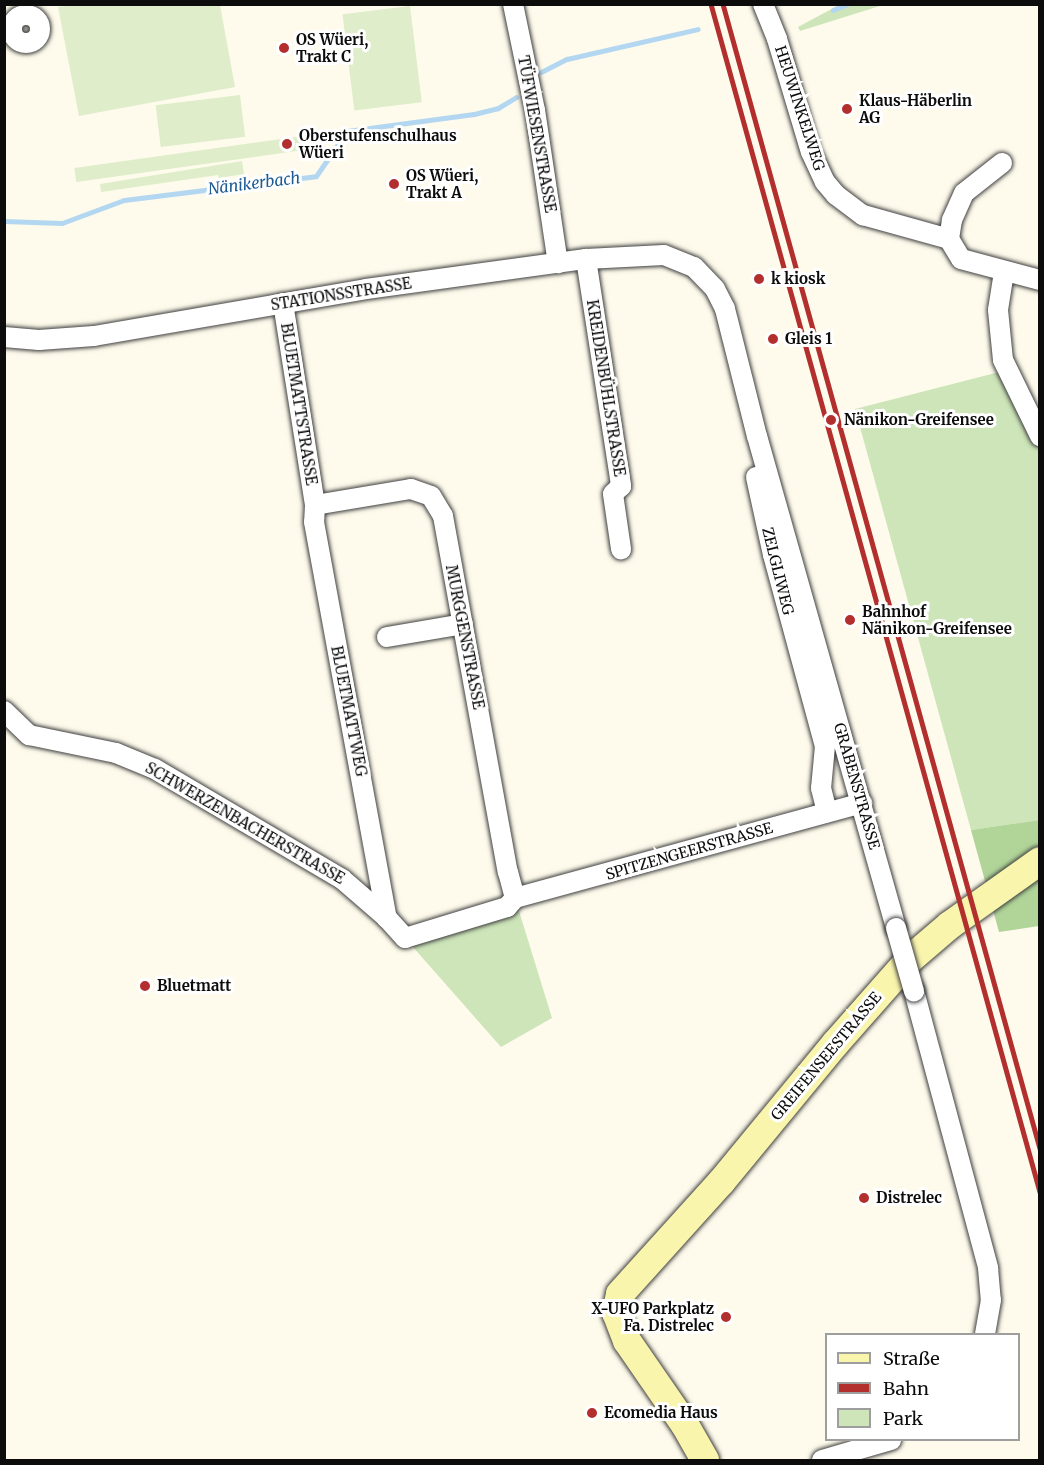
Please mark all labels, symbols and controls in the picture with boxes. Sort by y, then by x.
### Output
place label: OS Wüeri, Trakt C [296,30,368,65]
marker: OS Wüeri, Trakt C [277,41,291,55]
street label: HEUWINKELWEG [771,43,829,173]
street label: TÜFWIESENSTRASSE [514,54,560,214]
place label: Klaus-Häberlin AG [859,91,972,126]
marker: Klaus-Häberlin AG [840,102,854,116]
place label: Oberstufenschulhaus Wüeri [299,126,457,161]
marker: Oberstufenschulhaus Wüeri [280,137,294,151]
place label: OS Wüeri, Trakt A [406,166,478,201]
water label: Nänikerbach [207,168,301,198]
marker: OS Wüeri, Trakt A [387,177,401,191]
place label: k kiosk [771,270,825,288]
marker: k kiosk [752,272,766,286]
street label: STATIONSSTRASSE [269,274,413,314]
street label: KREIDENBÜHLSTRASSE [583,298,629,478]
street label: BLUETMATTSTRASSE [277,322,321,486]
place label: Gleis 1 [785,330,832,348]
marker: Gleis 1 [766,332,780,346]
marker: Nänikon-Greifensee [822,411,840,429]
place label: Nänikon-Greifensee [844,411,994,429]
street label: ZELGLIWEG [758,525,798,617]
street label: MURGGENSTRASSE [442,563,488,711]
place label: Bahnhof Nänikon-Greifensee [862,602,1012,637]
marker: Bahnhof Nänikon-Greifensee [843,613,857,627]
street label: BLUETMATTWEG [328,644,370,778]
street label: GRABENSTRASSE [830,721,884,851]
street label: SCHWERZENBACHERSTRASSE [142,758,348,888]
street label: SPITZENGEERSTRASSE [603,819,775,883]
place label: Bluetmatt [157,977,231,995]
marker: Bluetmatt [138,979,152,993]
street label: GREIFENSEESTRASSE [767,988,885,1124]
place label: Distrelec [876,1189,942,1207]
marker: Distrelec [857,1191,871,1205]
place label: X-UFO Parkplatz Fa. Distrelec [592,1299,714,1334]
marker: X-UFO Parkplatz Fa. Distrelec [719,1310,733,1324]
legend [825,1333,1020,1441]
text: Straße [883,1347,940,1370]
text: Bahn [883,1377,929,1400]
place label: Ecomedia Haus [604,1404,718,1422]
marker: Ecomedia Haus [585,1406,599,1420]
text: Park [883,1407,923,1430]

